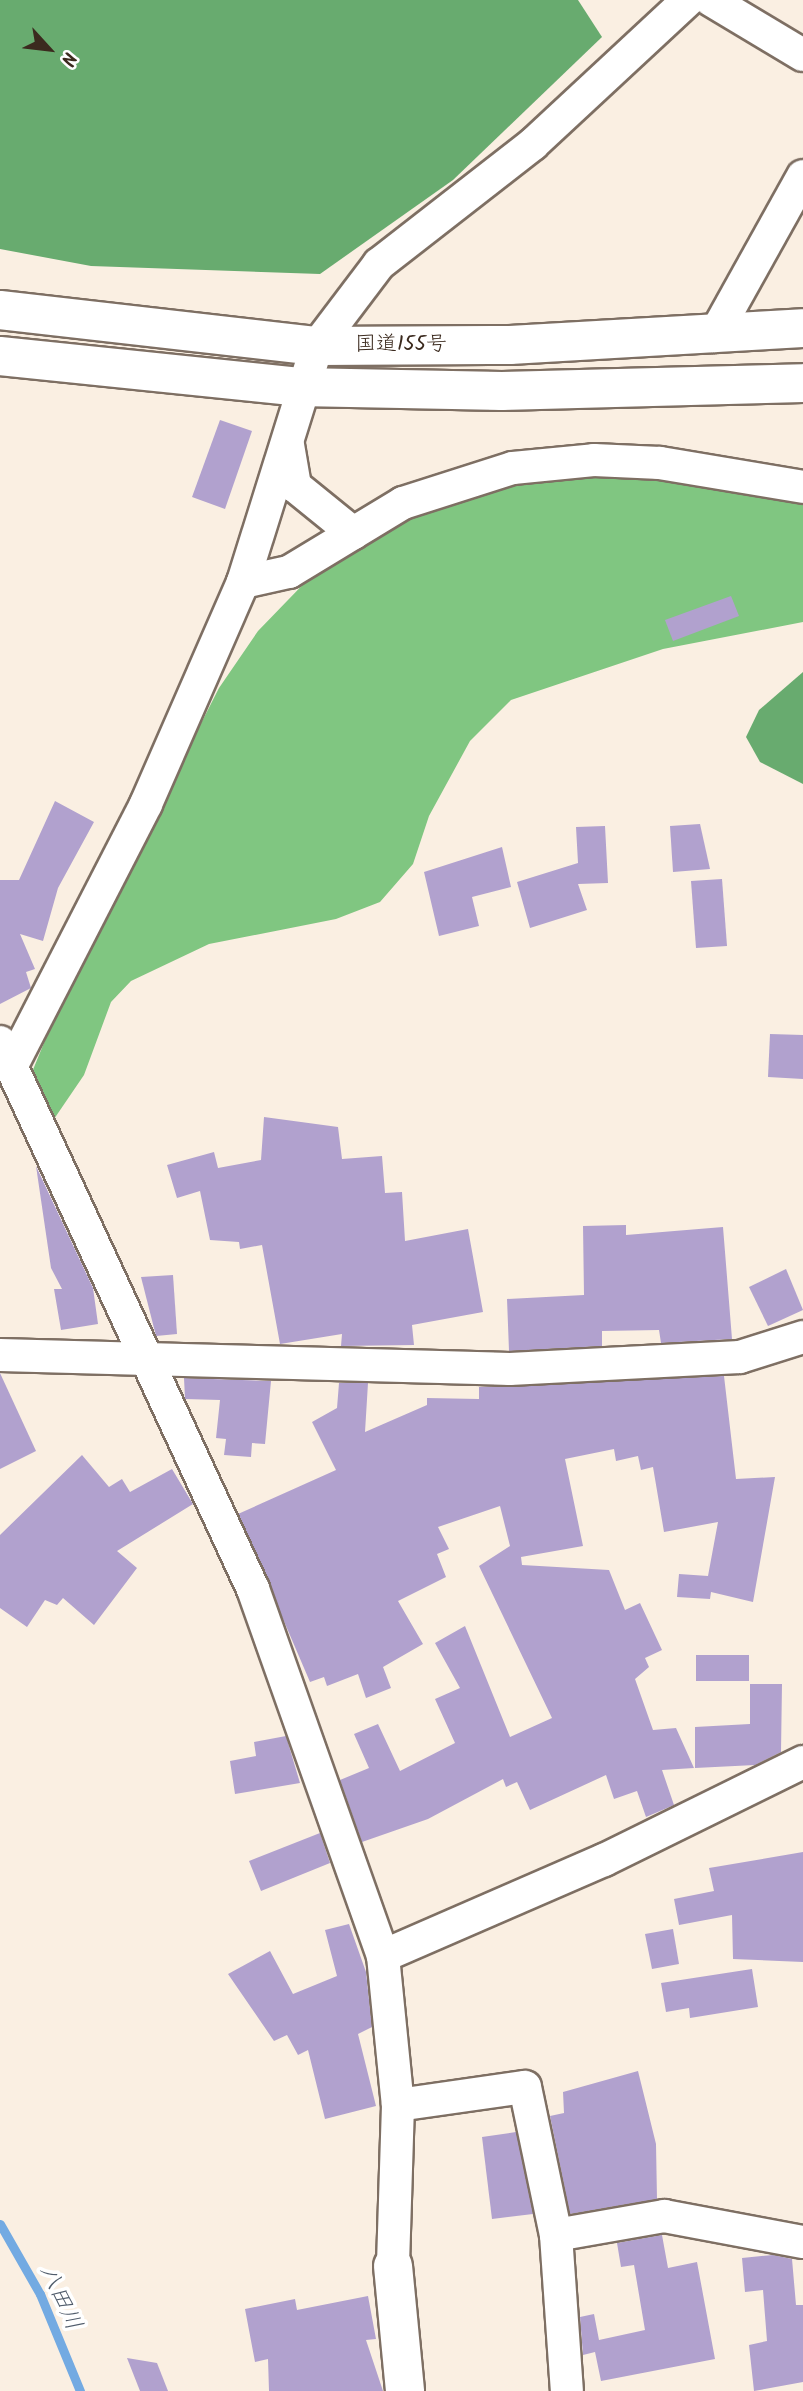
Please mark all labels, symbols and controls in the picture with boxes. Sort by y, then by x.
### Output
north arrow [14,14,84,84]
text: N [52,46,84,71]
street label: 国道155号 [355,332,447,358]
water label: 八田川 [33,2261,87,2335]

